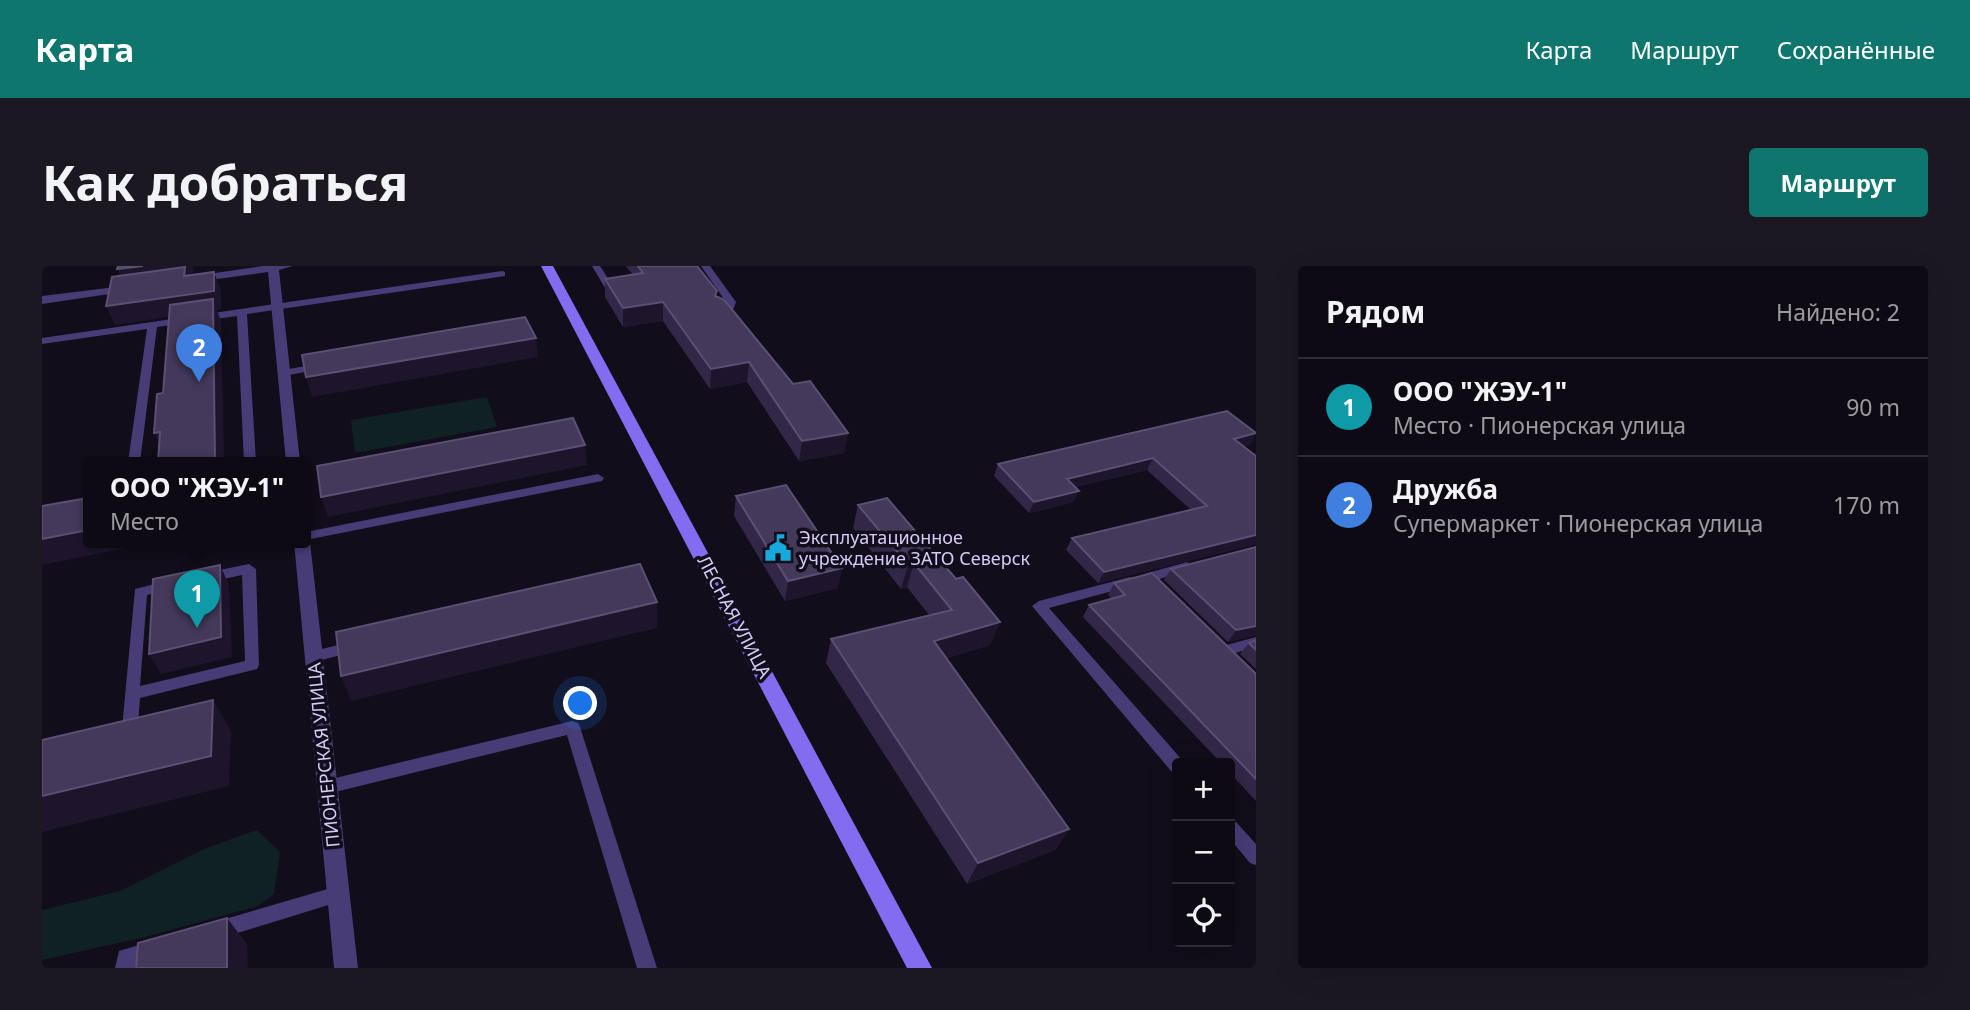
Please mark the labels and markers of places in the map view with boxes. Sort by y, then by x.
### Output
pin: 2 [176,324,222,382]
place label: Эксплуатационное учреждение ЗАТО Северск [799,525,1031,570]
public building icon: Эксплуатационное учреждение ЗАТО Северск [763,533,793,563]
pin: 1 [174,570,220,628]

